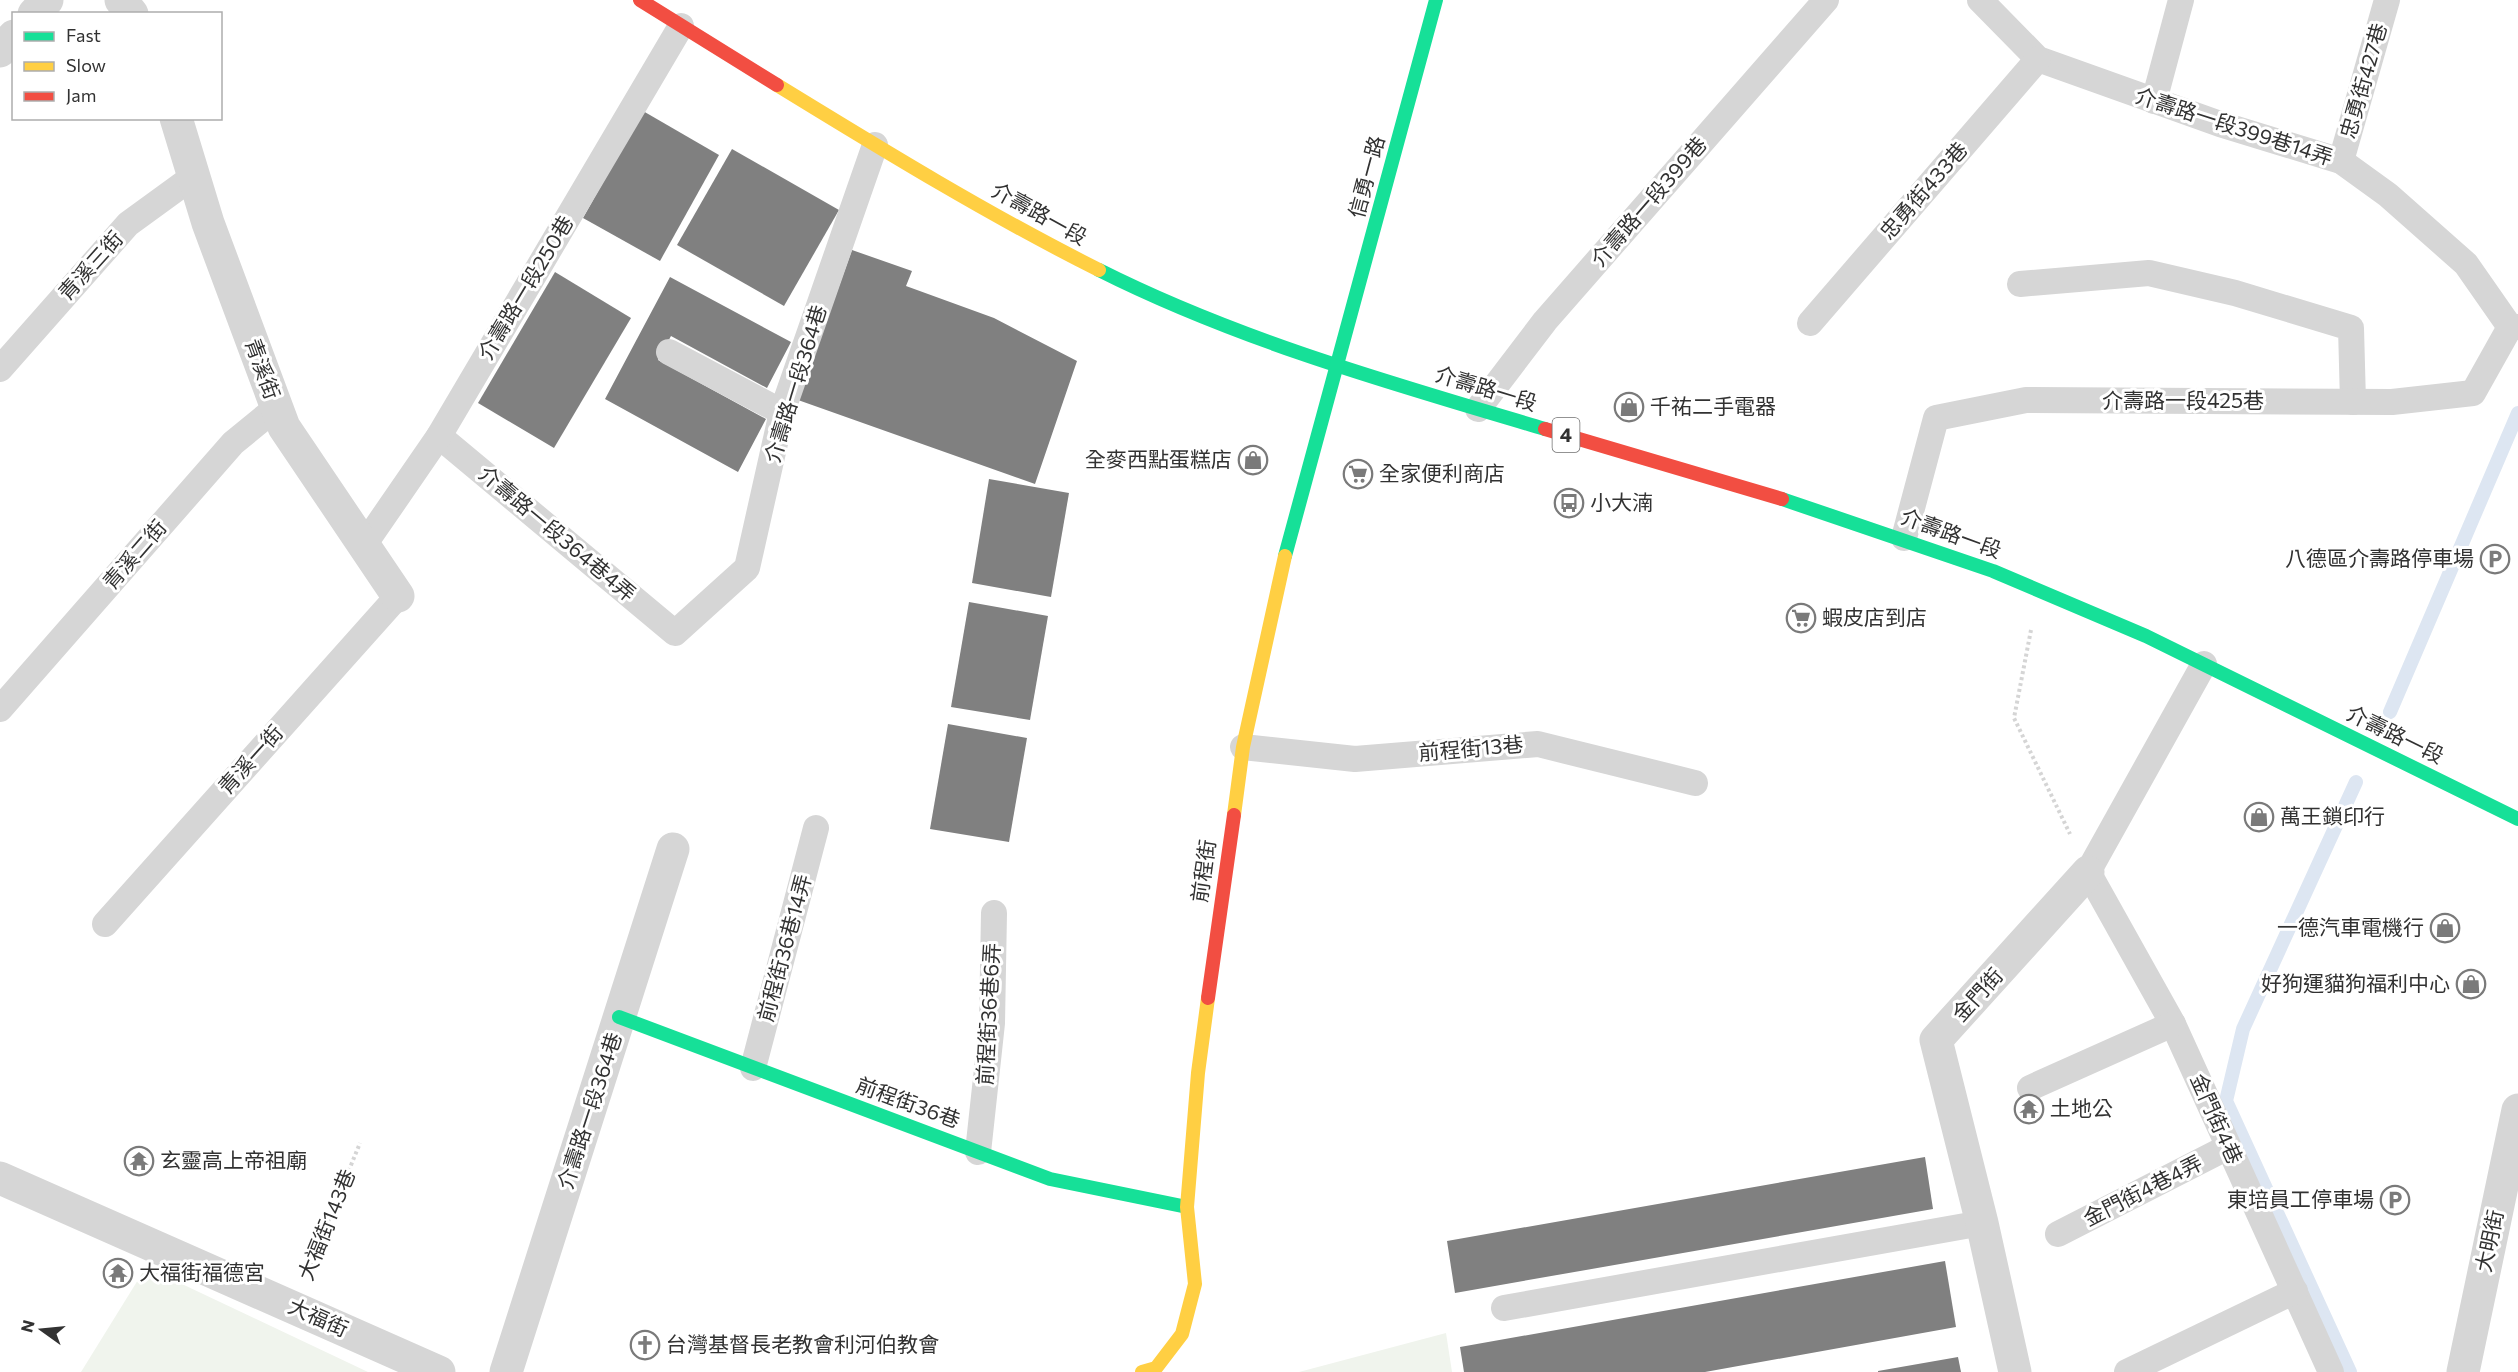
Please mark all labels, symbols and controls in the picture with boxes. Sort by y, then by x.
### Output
legend [12,12,222,120]
street label: 忠勇街427巷 [2334,20,2391,141]
text: Fast [66,24,101,46]
text: Slow [66,54,106,76]
street label: 介壽路一段399巷14弄 [2133,82,2336,169]
text: Jam [66,84,96,106]
street label: 介壽路一段399巷 [1585,131,1711,271]
street label: 信勇一路 [1343,133,1388,220]
street label: 忠勇街433巷 [1874,136,1972,244]
street label: 介壽路一段 [988,176,1092,249]
street label: 介壽路一段250巷 [472,211,578,364]
street label: 青溪三街 [52,225,127,305]
street label: 介壽路一段364巷 [759,302,830,465]
street label: 青溪街 [241,335,286,402]
street label: 介壽路一段 [1433,360,1540,415]
street label: 介壽路一段425巷 [2102,387,2264,412]
shop icon: 千祐二手電器 [1613,391,1645,423]
place label: 千祐二手電器 [1650,393,1776,418]
road number: 4 [1552,418,1580,452]
shop icon: 全麥西點蛋糕店 [1237,444,1269,476]
place label: 全麥西點蛋糕店 [1085,446,1232,471]
supermarket icon: 全家便利商店 [1342,458,1374,490]
street label: 介壽路一段364巷4弄 [474,460,641,606]
place label: 全家便利商店 [1379,460,1505,485]
bus stop icon: 小大湳 [1553,487,1585,519]
place label: 小大湳 [1590,489,1653,514]
street label: 介壽路一段 [1898,503,2005,562]
street label: 青溪二街 [97,514,171,594]
parking icon: 八德區介壽路停車場 [2479,543,2511,575]
place label: 八德區介壽路停車場 [2285,545,2474,570]
supermarket icon: 蝦皮店到店 [1785,602,1817,634]
place label: 蝦皮店到店 [1822,604,1927,629]
street label: 介壽路一段 [2343,699,2448,768]
street label: 青溪一街 [212,719,287,799]
street label: 前程街13巷 [1417,730,1524,765]
shop icon: 萬王鎖印行 [2243,801,2275,833]
place label: 萬王鎖印行 [2280,803,2385,828]
street label: 前程街 [1186,838,1219,904]
street label: 前程街36巷14弄 [752,871,815,1024]
shop icon: 一德汽車電機行 [2429,912,2461,944]
place label: 一德汽車電機行 [2277,914,2424,939]
street label: 前程街36巷6弄 [971,942,1004,1086]
street label: 金門街 [1947,962,2007,1026]
shop icon: 好狗運貓狗福利中心 [2455,968,2487,1000]
place label: 好狗運貓狗福利中心 [2261,970,2450,995]
street label: 介壽路一段364巷 [551,1029,626,1192]
street label: 金門街4巷 [2186,1069,2248,1168]
street label: 前程街36巷 [853,1071,964,1132]
temple icon: 土地公 [2013,1093,2045,1125]
place label: 土地公 [2050,1095,2113,1120]
temple icon: 玄靈高上帝祖廟 [123,1145,155,1177]
place label: 玄靈高上帝祖廟 [160,1147,307,1172]
street label: 金門街4巷4弄 [2079,1149,2206,1230]
street label: 大福街143巷 [292,1165,359,1284]
parking icon: 東培員工停車場 [2379,1184,2411,1216]
place label: 東培員工停車場 [2227,1186,2374,1211]
street label: 大明街 [2470,1207,2507,1274]
temple icon: 大福街福德宮 [102,1257,134,1289]
place label: 大福街福德宮 [139,1259,265,1284]
street label: 大福街 [285,1292,352,1341]
north arrow [12,1300,72,1360]
text: N [16,1318,38,1334]
church icon: 台灣基督長老教會利河伯教會 [629,1329,661,1361]
place label: 台灣基督長老教會利河伯教會 [666,1331,939,1356]

